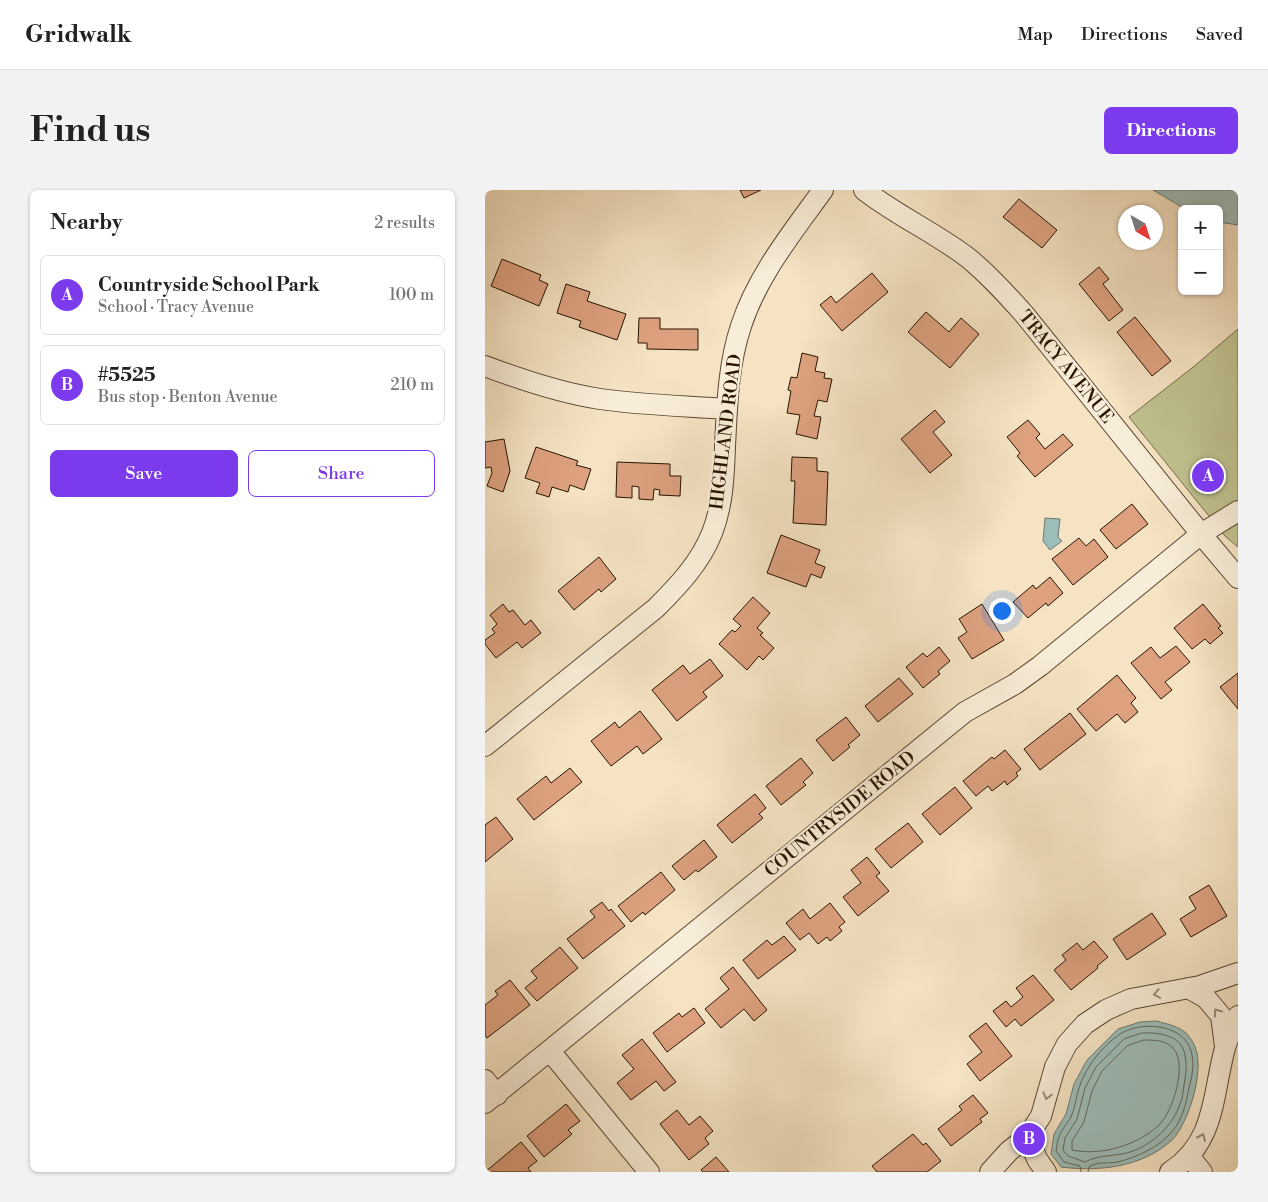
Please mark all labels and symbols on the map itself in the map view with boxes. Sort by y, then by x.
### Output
north arrow [1118,205,1163,250]
street label: TRACY AVENUE [1013,306,1119,428]
street label: HIGHLAND ROAD [705,353,747,511]
pin: A [1192,457,1224,495]
your location [989,598,1015,624]
street label: COUNTRYSIDE ROAD [760,746,920,882]
one-way arrow [1153,988,1162,998]
one-way arrow [1214,1008,1223,1018]
one-way arrow [1042,1092,1052,1100]
pin: B [1013,1120,1045,1158]
one-way arrow [1196,1133,1207,1142]

